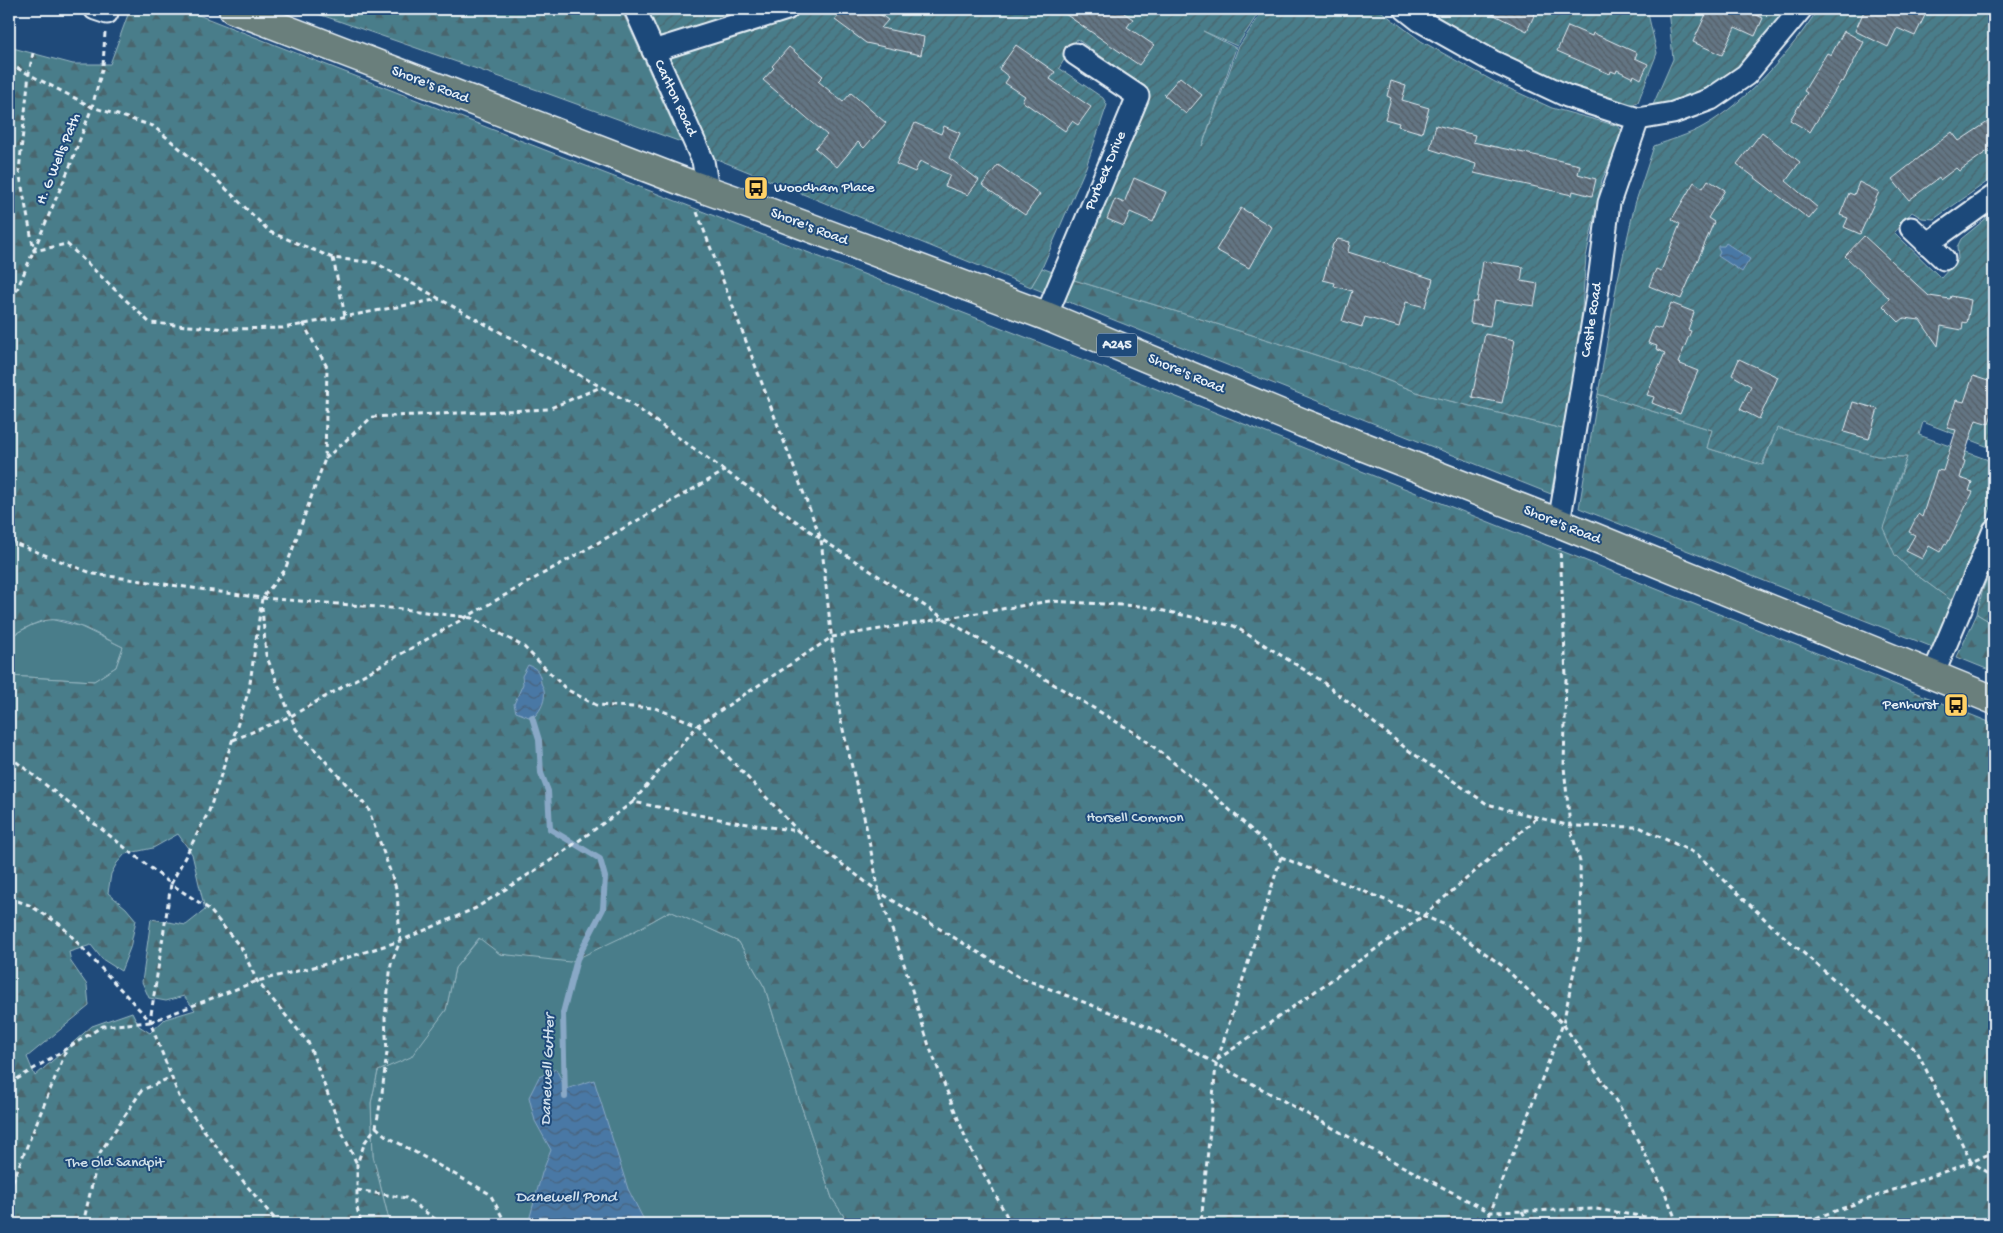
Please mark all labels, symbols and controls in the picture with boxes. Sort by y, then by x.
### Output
street label: Carlton Road [649,57,701,140]
street label: Shore's Road [389,62,472,108]
street label: H. G Wells Path [33,111,85,207]
street label: Purbeck Drive [1081,128,1131,214]
bus stop icon: Woodham Place [743,175,769,201]
place label: Woodham Place [774,179,875,197]
street label: Shore's Road [768,204,851,250]
street label: Castle Road [1577,280,1607,359]
road number: A245 [1097,334,1137,356]
street label: Shore's Road [1145,350,1228,399]
street label: Shore's Road [1521,501,1604,549]
bus stop icon: Penhurst [1943,692,1969,718]
place label: Penhurst [1882,696,1940,714]
park label: Horsell Common [1086,809,1184,827]
water label: Danewell Gutter [538,1011,561,1126]
park label: The Old Sandpit [65,1154,166,1172]
water label: Danewell Pond [516,1189,618,1208]

